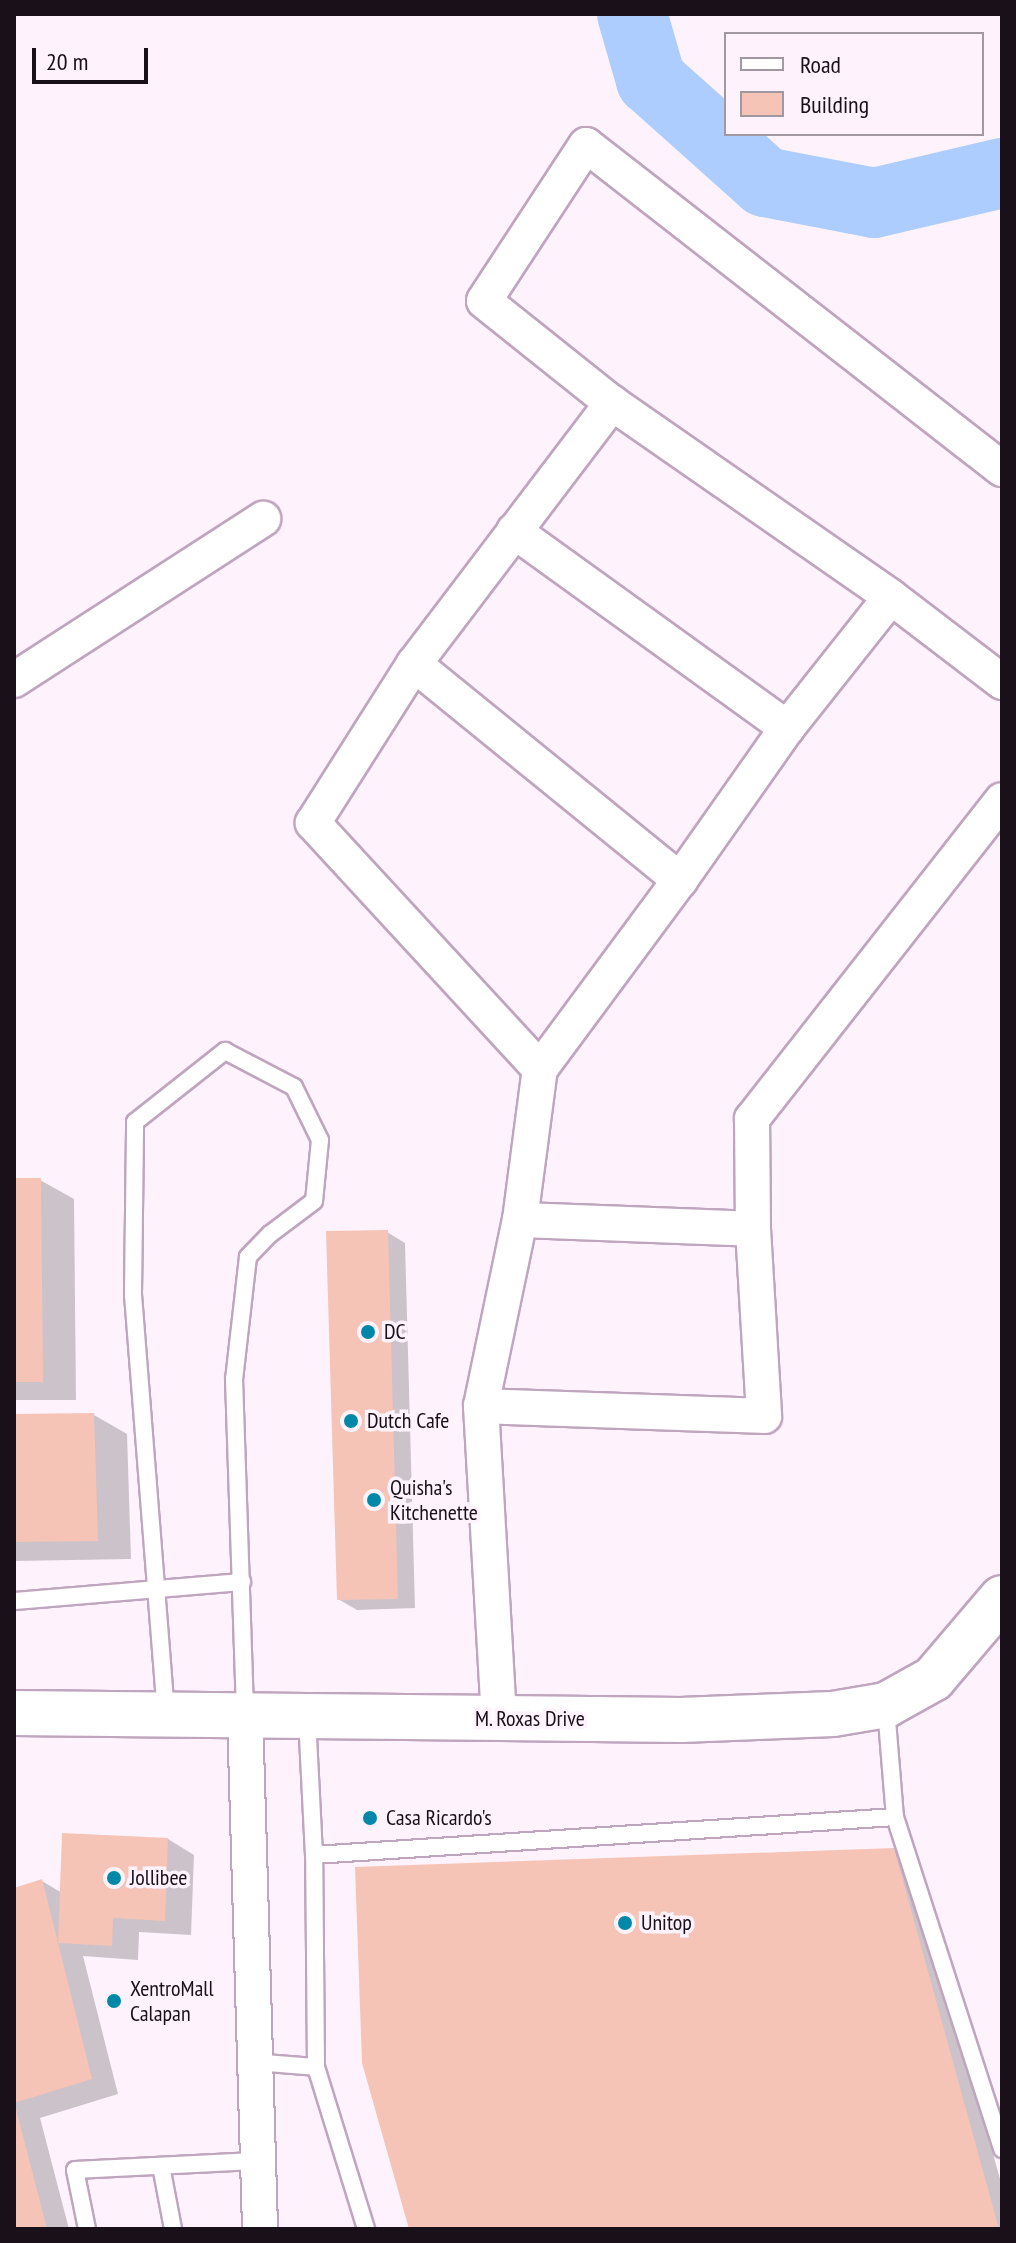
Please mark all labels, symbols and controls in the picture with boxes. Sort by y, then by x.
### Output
scale bar [36,32,152,82]
legend [724,32,984,136]
text: 20 m [46,46,88,77]
text: Road [800,49,841,80]
text: Building [800,89,869,120]
place label: DC [384,1319,406,1345]
marker: DC [359,1323,377,1341]
place label: Dutch Cafe [367,1408,449,1434]
marker: Dutch Cafe [342,1412,360,1430]
place label: Quisha's Kitchenette [390,1474,478,1526]
marker: Quisha's Kitchenette [365,1491,383,1509]
street label: M. Roxas Drive [474,1706,586,1732]
place label: Casa Ricardo's [386,1805,492,1831]
marker: Casa Ricardo's [361,1809,379,1827]
place label: Jollibee [130,1865,187,1891]
marker: Jollibee [105,1869,123,1887]
place label: Unitop [641,1910,692,1936]
marker: Unitop [616,1914,634,1932]
place label: XentroMall Calapan [130,1975,214,2026]
marker: XentroMall Calapan [105,1992,123,2010]

